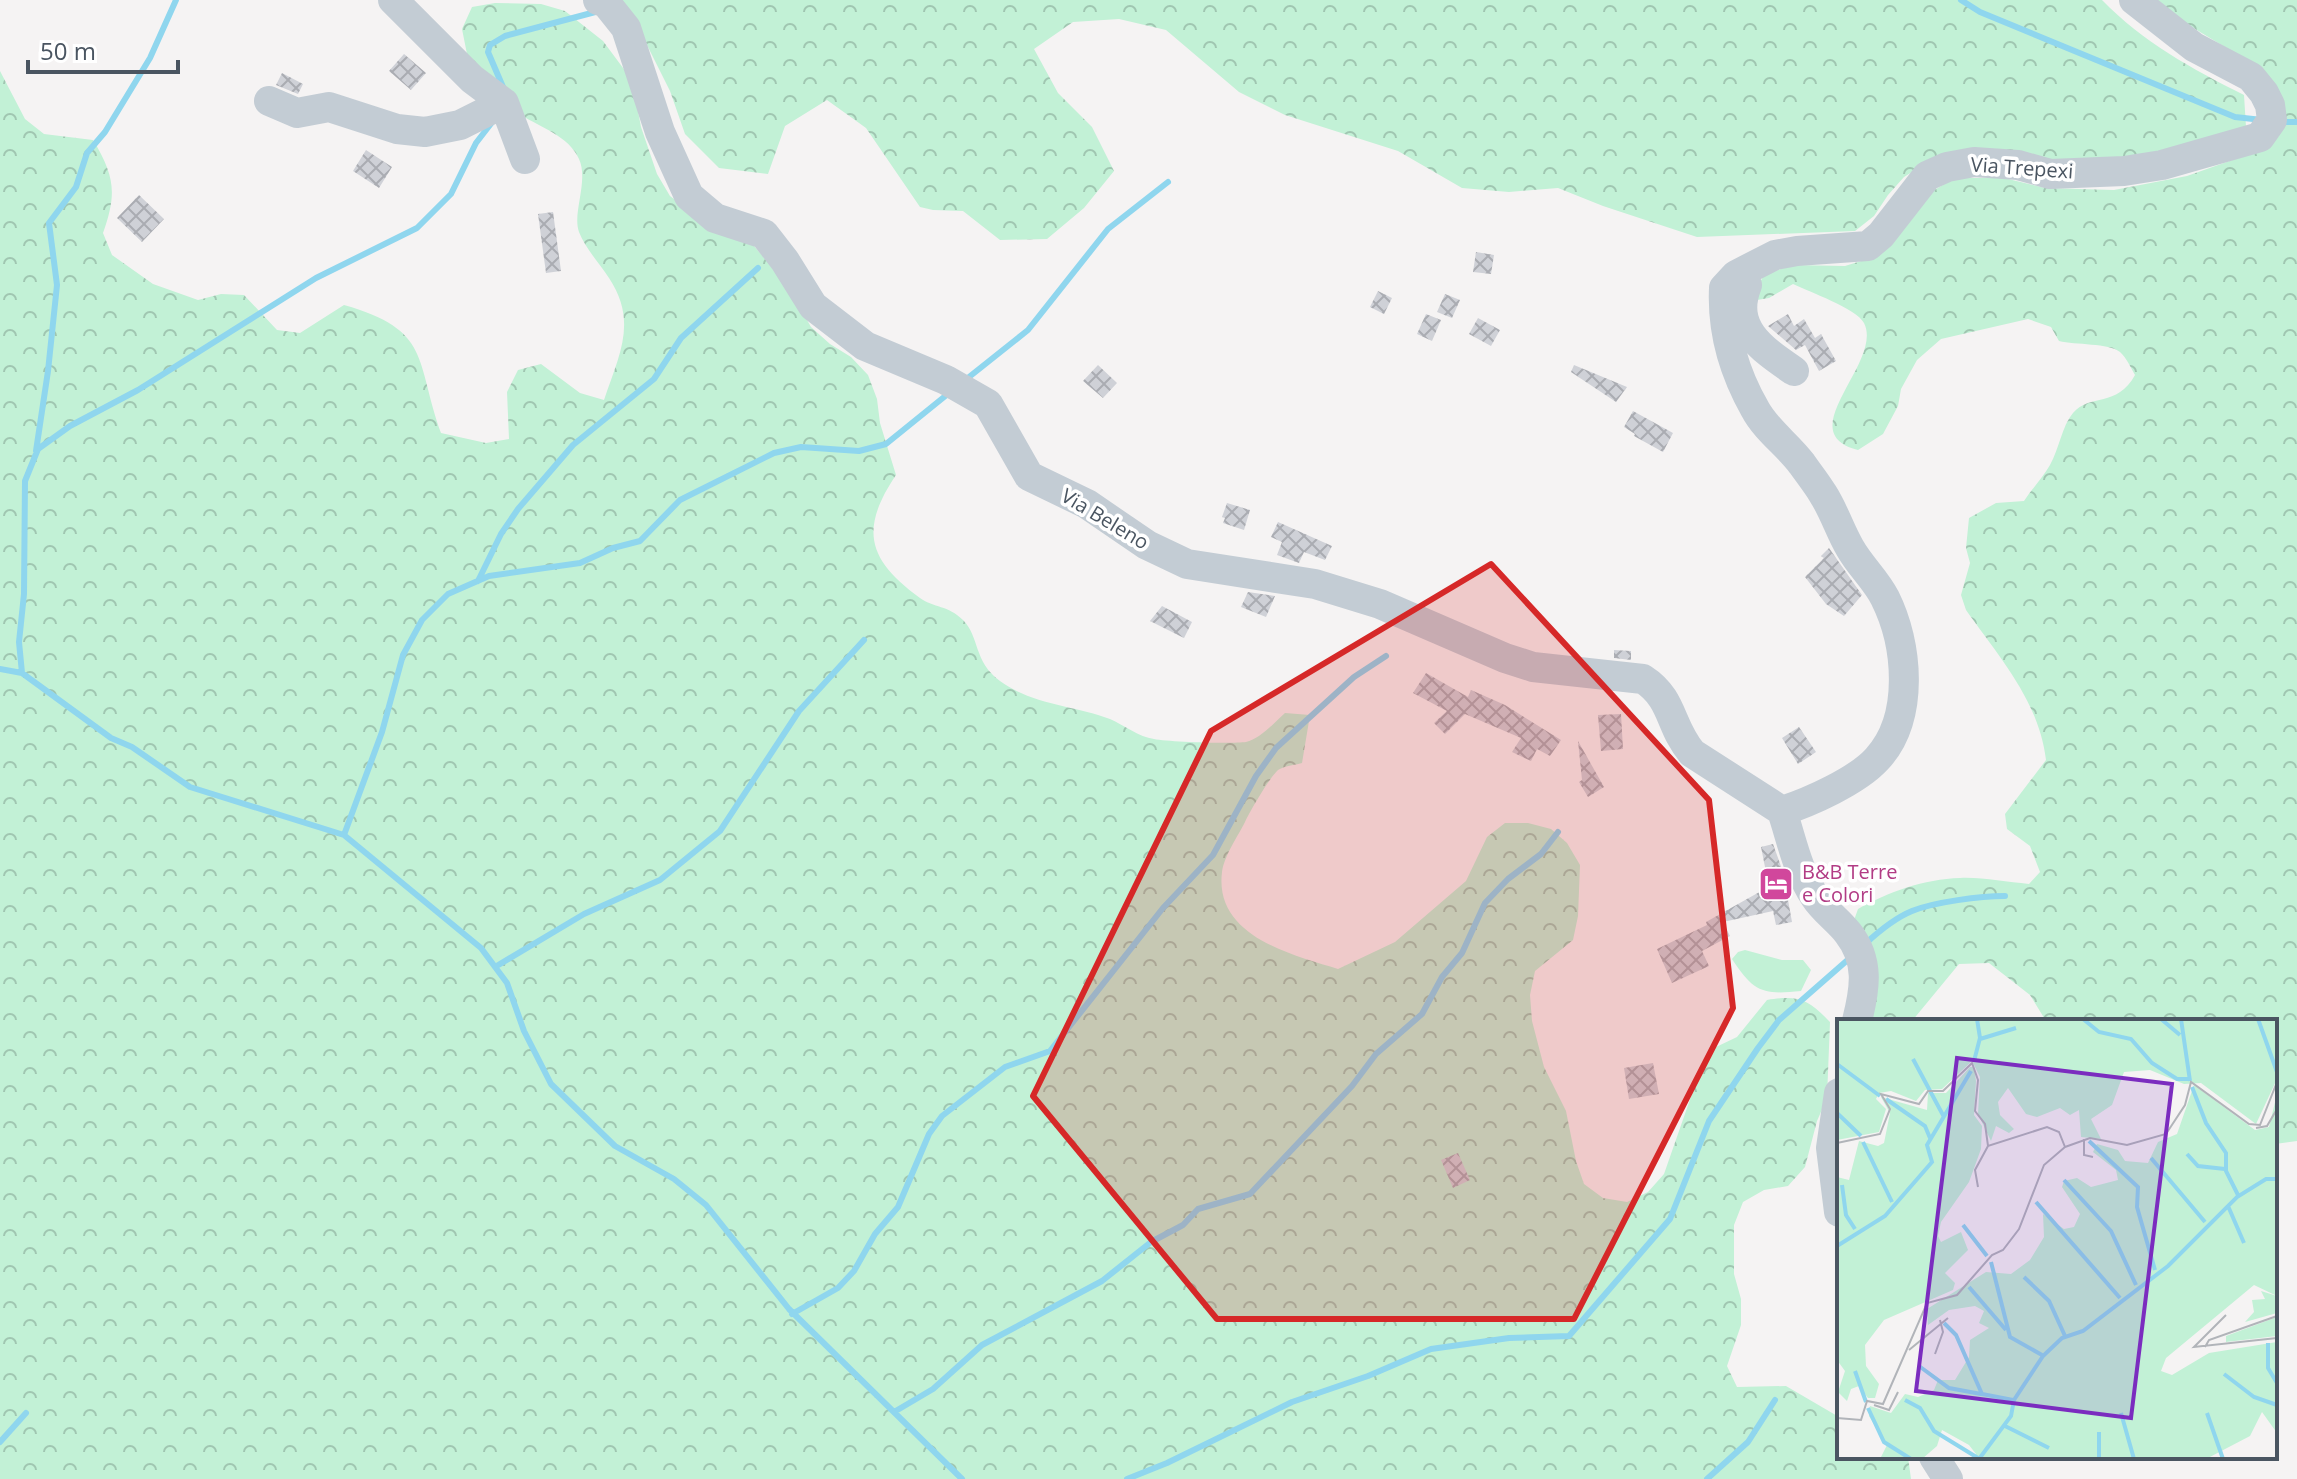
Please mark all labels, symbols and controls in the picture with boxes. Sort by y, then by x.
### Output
scale bar [28,24,178,74]
text: 50 m [40,34,96,67]
street label: Via Trepexi [1970,150,2074,185]
street label: Via Beleno [1056,482,1154,555]
place label: B&B Terre e Colori [1802,858,1897,908]
hotel icon: B&B Terre e Colori [1757,865,1795,903]
inset map [1837,1019,2277,1459]

